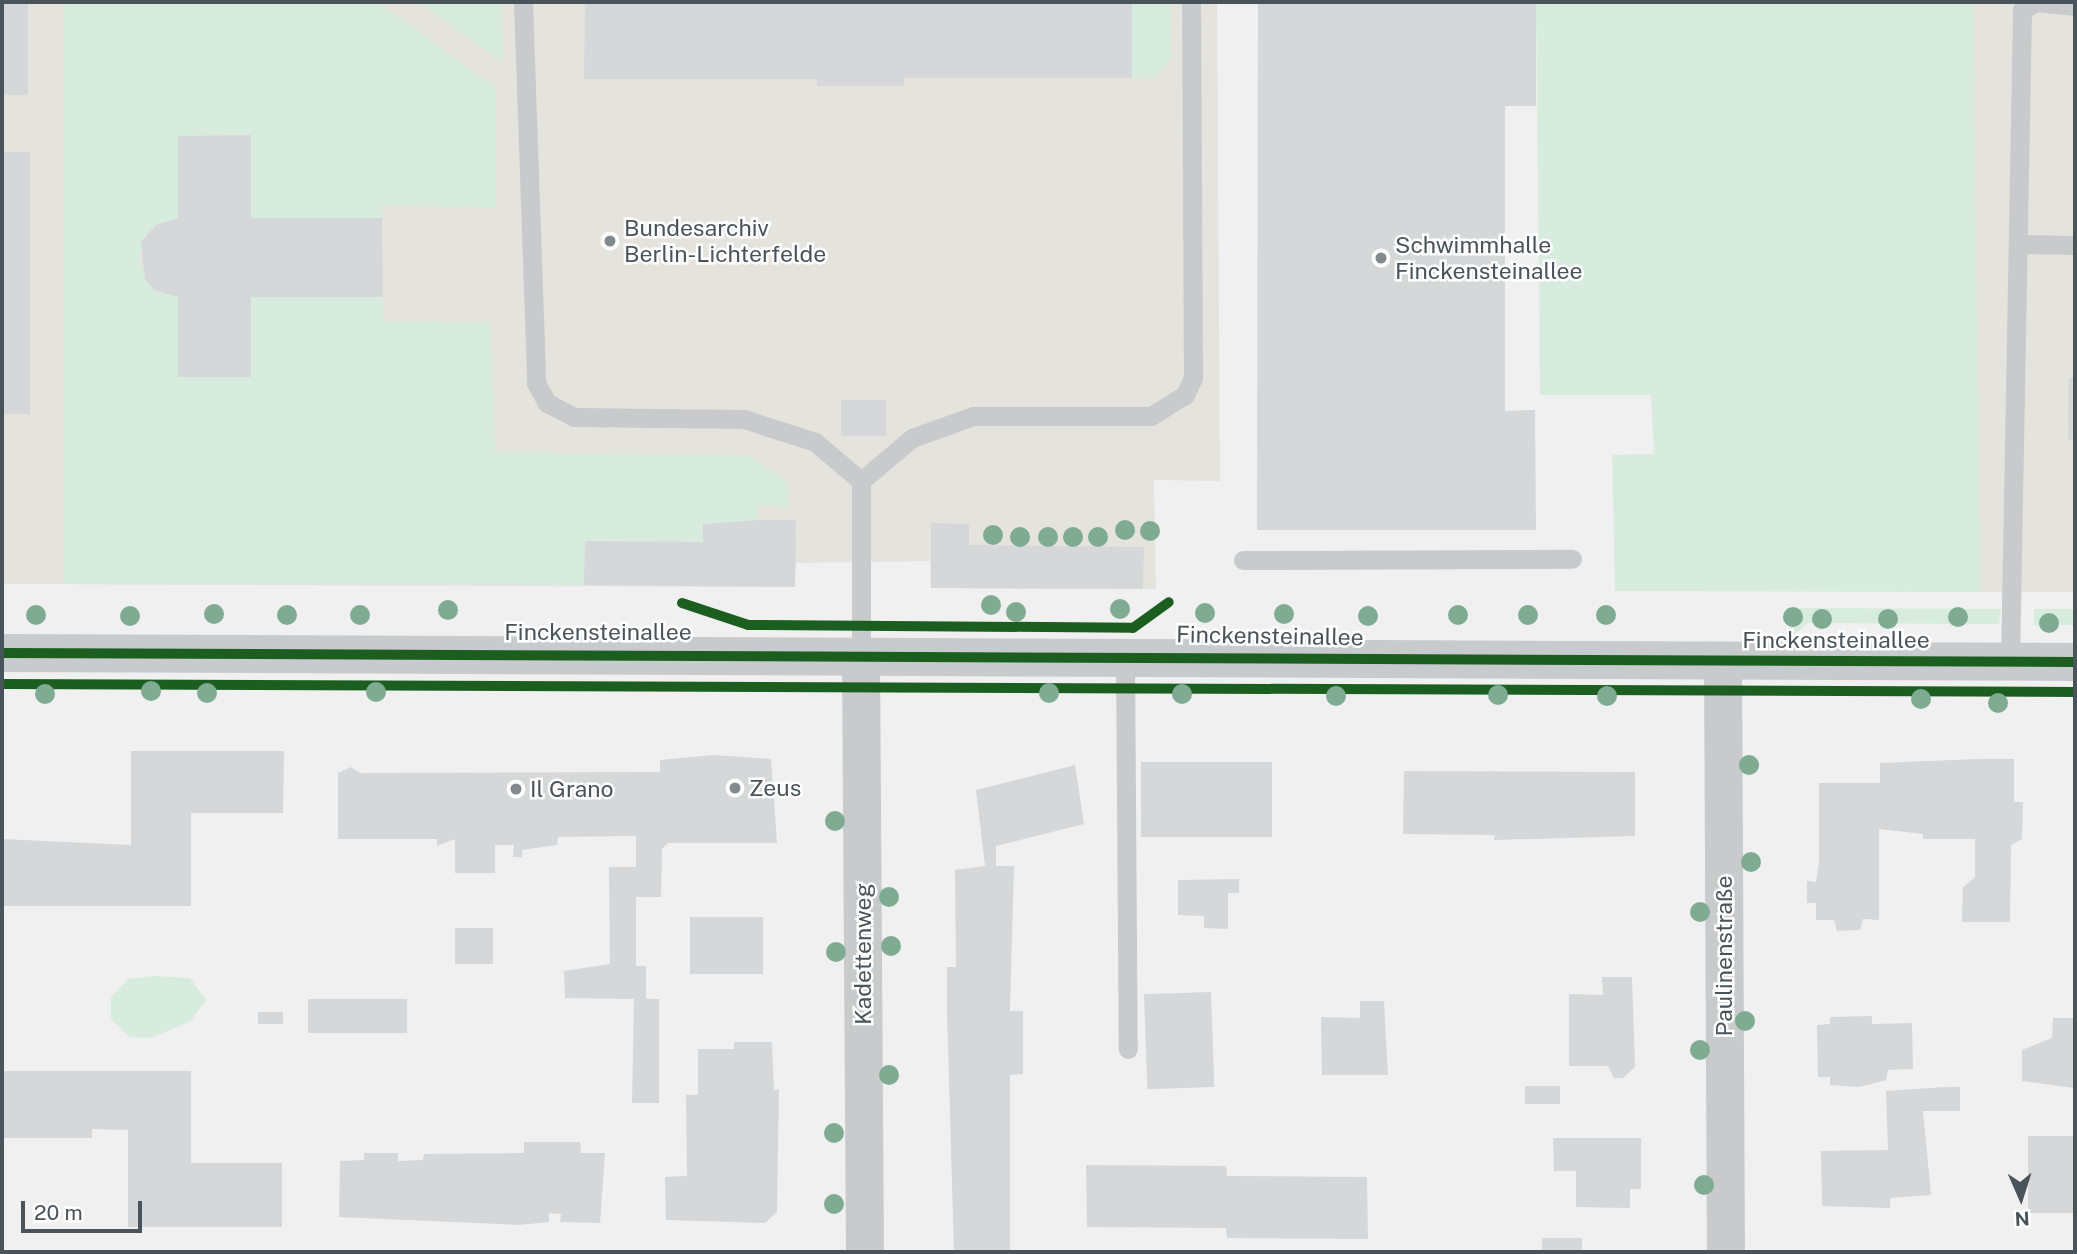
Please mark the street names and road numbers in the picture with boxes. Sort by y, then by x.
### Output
street label: Finckensteinallee [504,618,692,646]
street label: Finckensteinallee [1176,621,1364,651]
street label: Finckensteinallee [1742,626,1930,654]
street label: Paulinenstraße [1710,875,1738,1037]
street label: Kadettenweg [849,883,877,1025]

